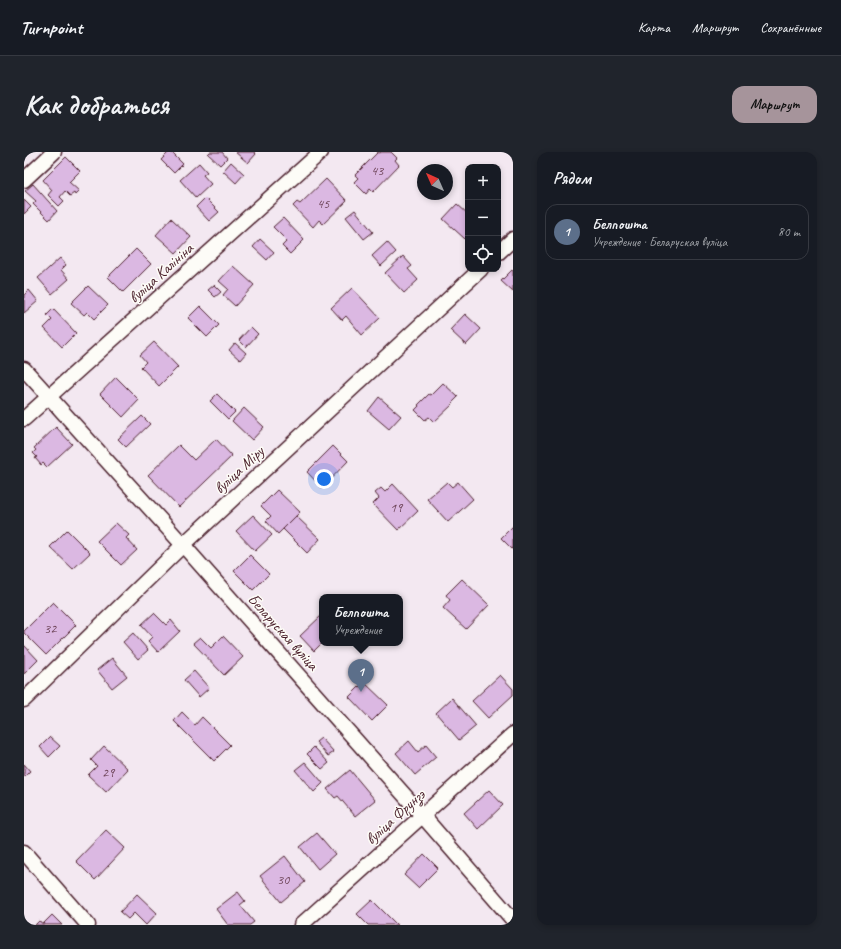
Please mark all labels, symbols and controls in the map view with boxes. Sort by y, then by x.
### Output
text: Turnpoint [20,16,82,40]
text: Карта [638,19,670,36]
text: Маршрут [692,19,738,36]
text: Сохранённые [760,19,821,36]
button: Маршрут [732,86,817,123]
text: Как добраться [24,87,169,122]
house number: 43 [371,162,385,179]
north arrow [417,164,453,200]
map controls [465,164,501,272]
button: + [465,164,501,200]
text: Рядом [553,168,591,189]
house number: 45 [317,195,330,212]
button: − [465,200,501,236]
text: Белпошта [592,215,647,234]
text: 1 [564,224,570,240]
text: 80 m [778,224,800,240]
text: Учреждение · Беларуская вуліца [592,234,727,250]
button: locate [465,236,501,272]
street label: вуліца Калініна [124,238,198,307]
street label: вуліца Міру [210,441,269,498]
your location [314,469,334,489]
house number: 19 [390,499,404,516]
street label: Беларуская вуліца [243,590,323,675]
popup [319,594,403,646]
text: Белпошта [334,603,388,622]
house number: 32 [44,620,58,637]
text: Учреждение [334,622,382,638]
pin: 1 [348,659,374,692]
house number: 29 [102,764,116,781]
street label: вуліца Фрунзэ [361,784,430,849]
house number: 30 [277,871,291,888]

